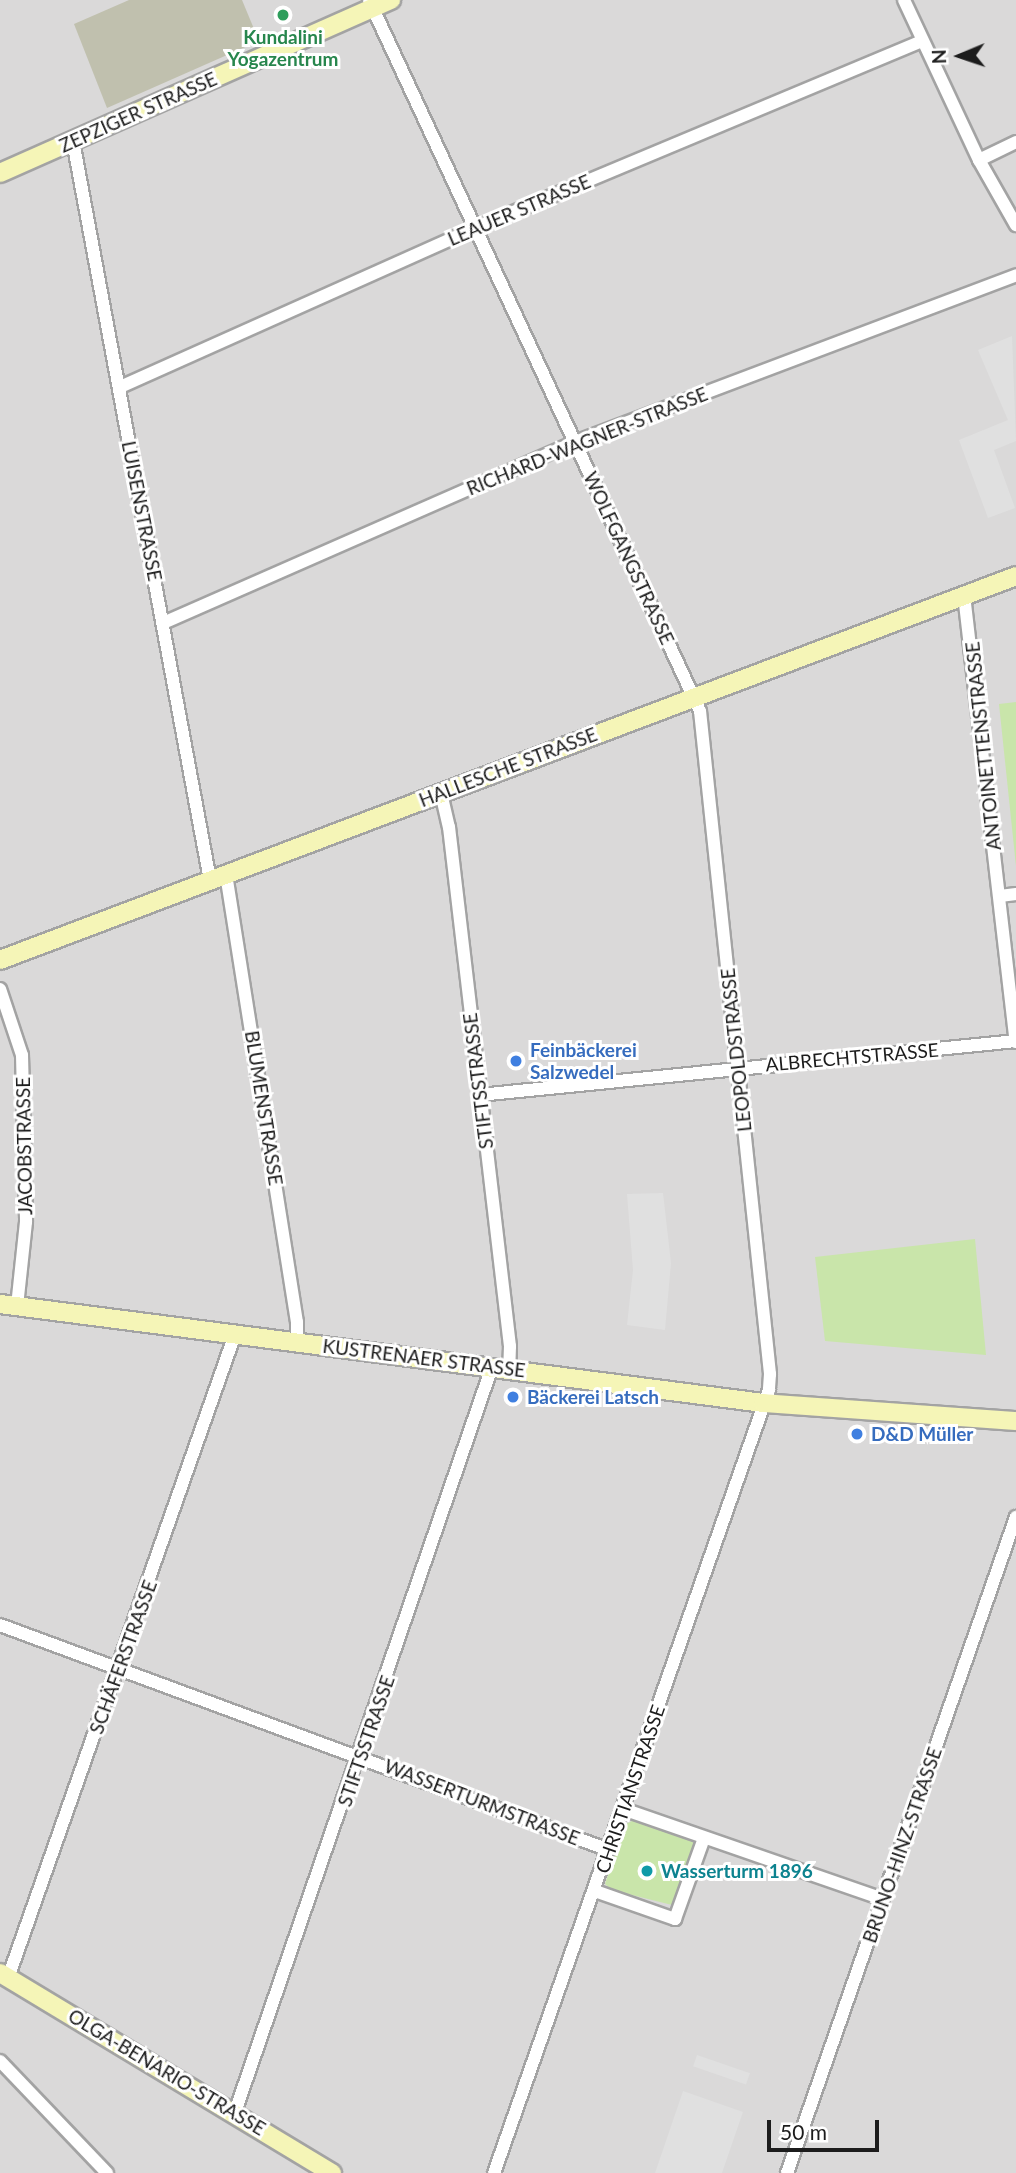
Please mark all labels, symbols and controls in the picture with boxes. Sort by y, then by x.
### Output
marker: Kundalini Yogazentrum [275,7,291,23]
north arrow [925,21,995,91]
place label: Kundalini Yogazentrum [228,26,338,70]
text: N [927,49,950,64]
street label: ZEPZIGER STRASSE [56,67,220,157]
street label: LEAUER STRASSE [444,170,594,250]
street label: RICHARD-WAGNER-STRASSE [463,382,711,500]
street label: LUISENSTRASSE [117,439,167,583]
street label: WOLFGANGSTRASSE [579,468,679,648]
street label: ANTOINETTENSTRASSE [961,640,1005,852]
street label: HALLESCHE STRASSE [416,722,600,812]
street label: LEOPOLDSTRASSE [716,967,756,1133]
street label: STIFTSSTRASSE [458,1012,498,1150]
street label: BLUMENSTRASSE [240,1029,288,1187]
street label: ALBRECHTSTRASSE [764,1038,940,1076]
place label: Feinbäckerei Salzwedel [530,1039,637,1083]
marker: Feinbäckerei Salzwedel [508,1053,524,1069]
street label: JACOBSTRASSE [11,1077,37,1215]
street label: KUSTRENAER STRASSE [321,1334,527,1382]
place label: Bäckerei Latsch [527,1386,659,1408]
marker: Bäckerei Latsch [505,1389,521,1405]
place label: D&D Müller [871,1423,973,1445]
marker: D&D Müller [849,1426,865,1442]
street label: SCHÄFERSTRASSE [85,1577,161,1737]
street label: STIFTSSTRASSE [333,1673,399,1809]
street label: CHRISTIANSTRASSE [590,1702,670,1876]
street label: BRUNO-HINZ-STRASSE [858,1744,946,1946]
street label: WASSERTURMSTRASSE [381,1754,583,1850]
place label: Wasserturm 1896 [661,1860,813,1882]
marker: Wasserturm 1896 [639,1863,655,1879]
street label: OLGA-BENARIO-STRASSE [64,2004,270,2140]
scale bar [771,2106,883,2150]
text: 50 m [780,2119,827,2144]

